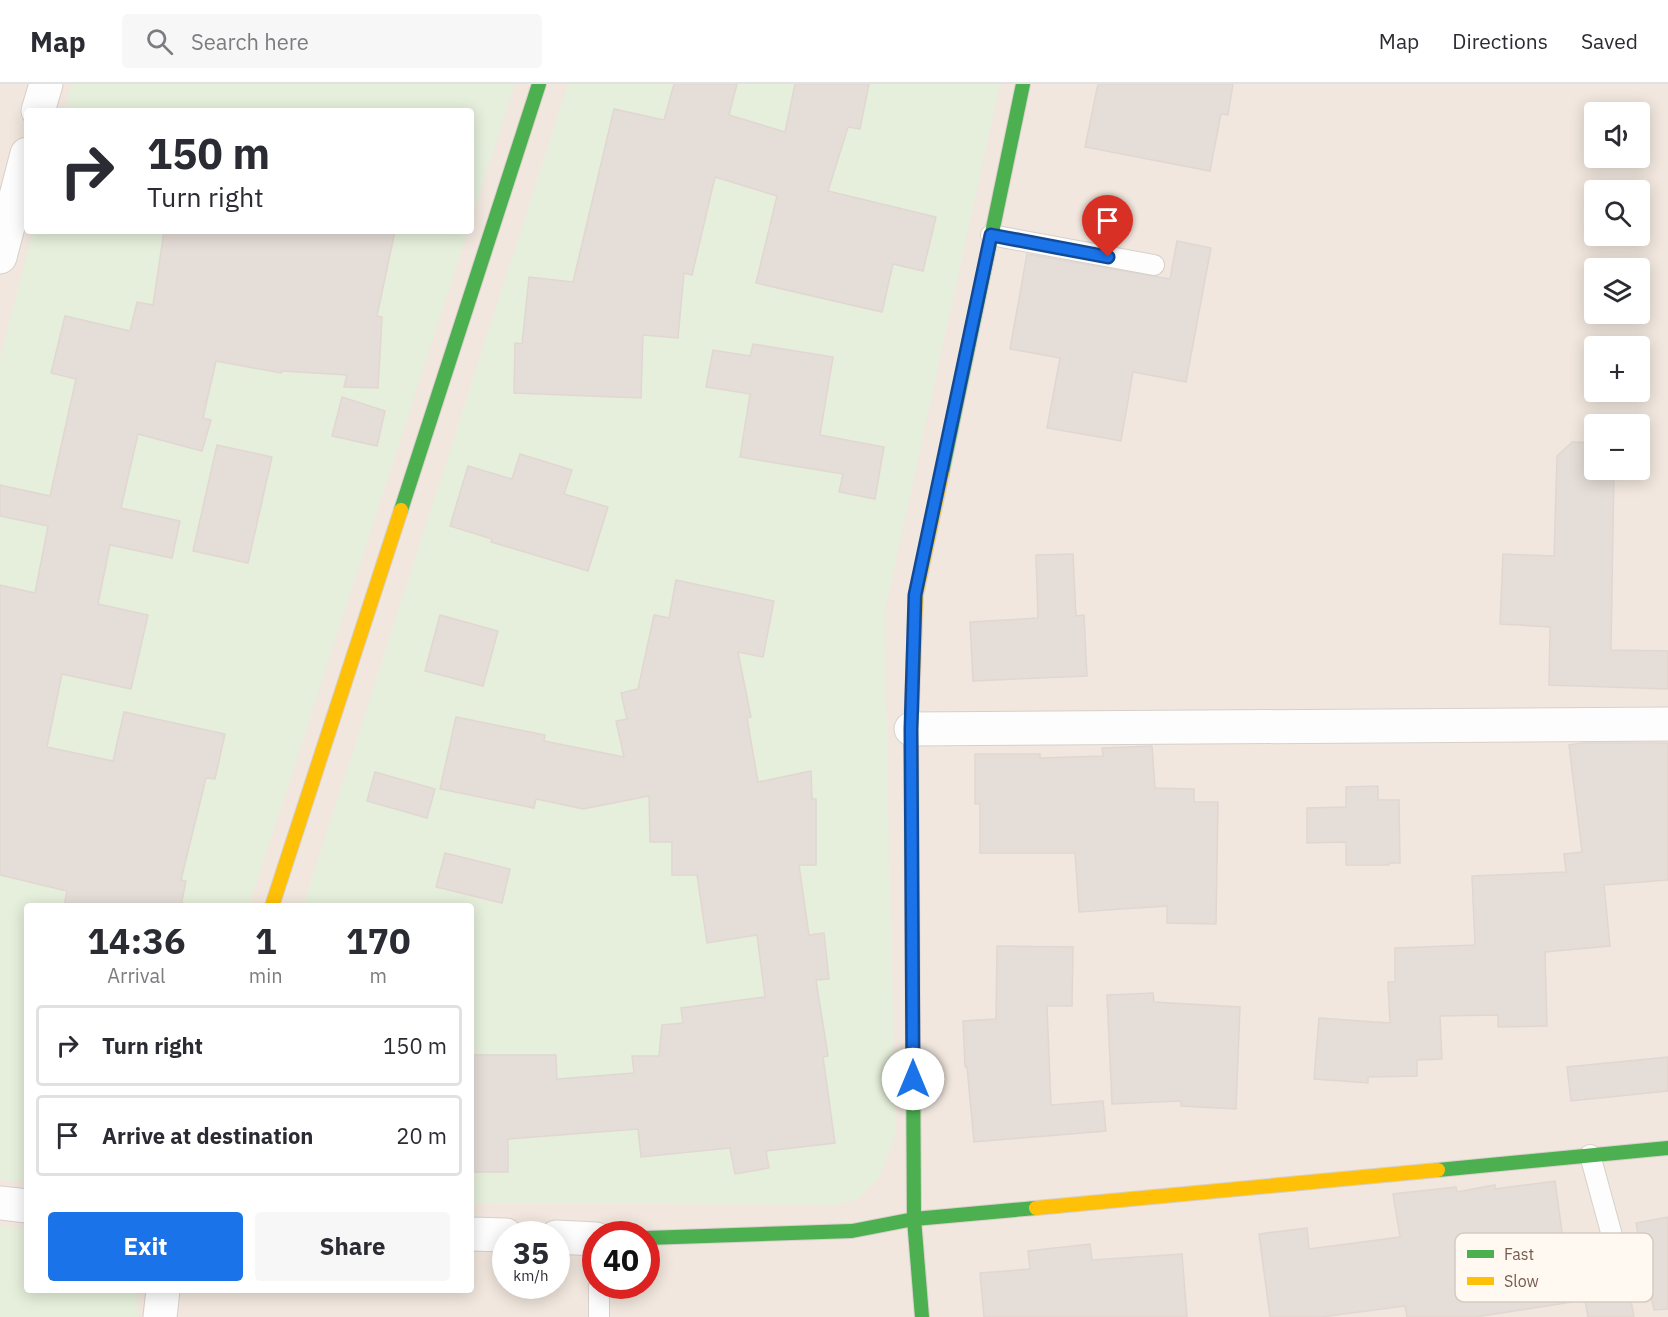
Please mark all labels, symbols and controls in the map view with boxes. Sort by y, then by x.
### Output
search box [122,14,542,68]
text: Map [30,23,86,60]
icon: search [143,25,176,58]
text: Search here [191,27,309,56]
text: Map [1379,27,1419,55]
text: Directions [1452,27,1548,55]
text: Saved [1581,27,1638,55]
map controls [1584,102,1650,480]
button: sound [1584,102,1650,168]
text: 150 m [147,126,270,181]
icon: right [48,132,126,210]
text: Turn right [147,179,264,214]
button: search [1584,180,1650,246]
pin [1082,195,1133,257]
icon: arrive [1091,204,1124,237]
button: layers [1584,258,1650,324]
button: + [1584,336,1650,402]
button: − [1584,414,1650,480]
text: 14:36 [87,917,186,964]
text: 1 [255,917,277,964]
text: 170 [346,917,411,964]
text: Arrival [107,962,166,989]
text: min [249,962,283,989]
text: m [370,962,387,989]
icon: right [51,1029,84,1062]
text: Turn right [102,1031,203,1060]
text: 150 m [383,1031,447,1060]
position arrow [881,1047,945,1111]
icon: arrive [51,1119,84,1152]
text: Arrive at destination [102,1121,313,1150]
text: 20 m [396,1121,447,1150]
button: Exit [48,1212,243,1281]
button: Share [255,1212,450,1281]
speed limit sign: 40 [582,1221,660,1299]
text: 35 [513,1233,549,1272]
legend [1455,1233,1653,1302]
text: Fast [1504,1244,1534,1264]
text: km/h [513,1266,549,1285]
text: Slow [1504,1271,1539,1291]

